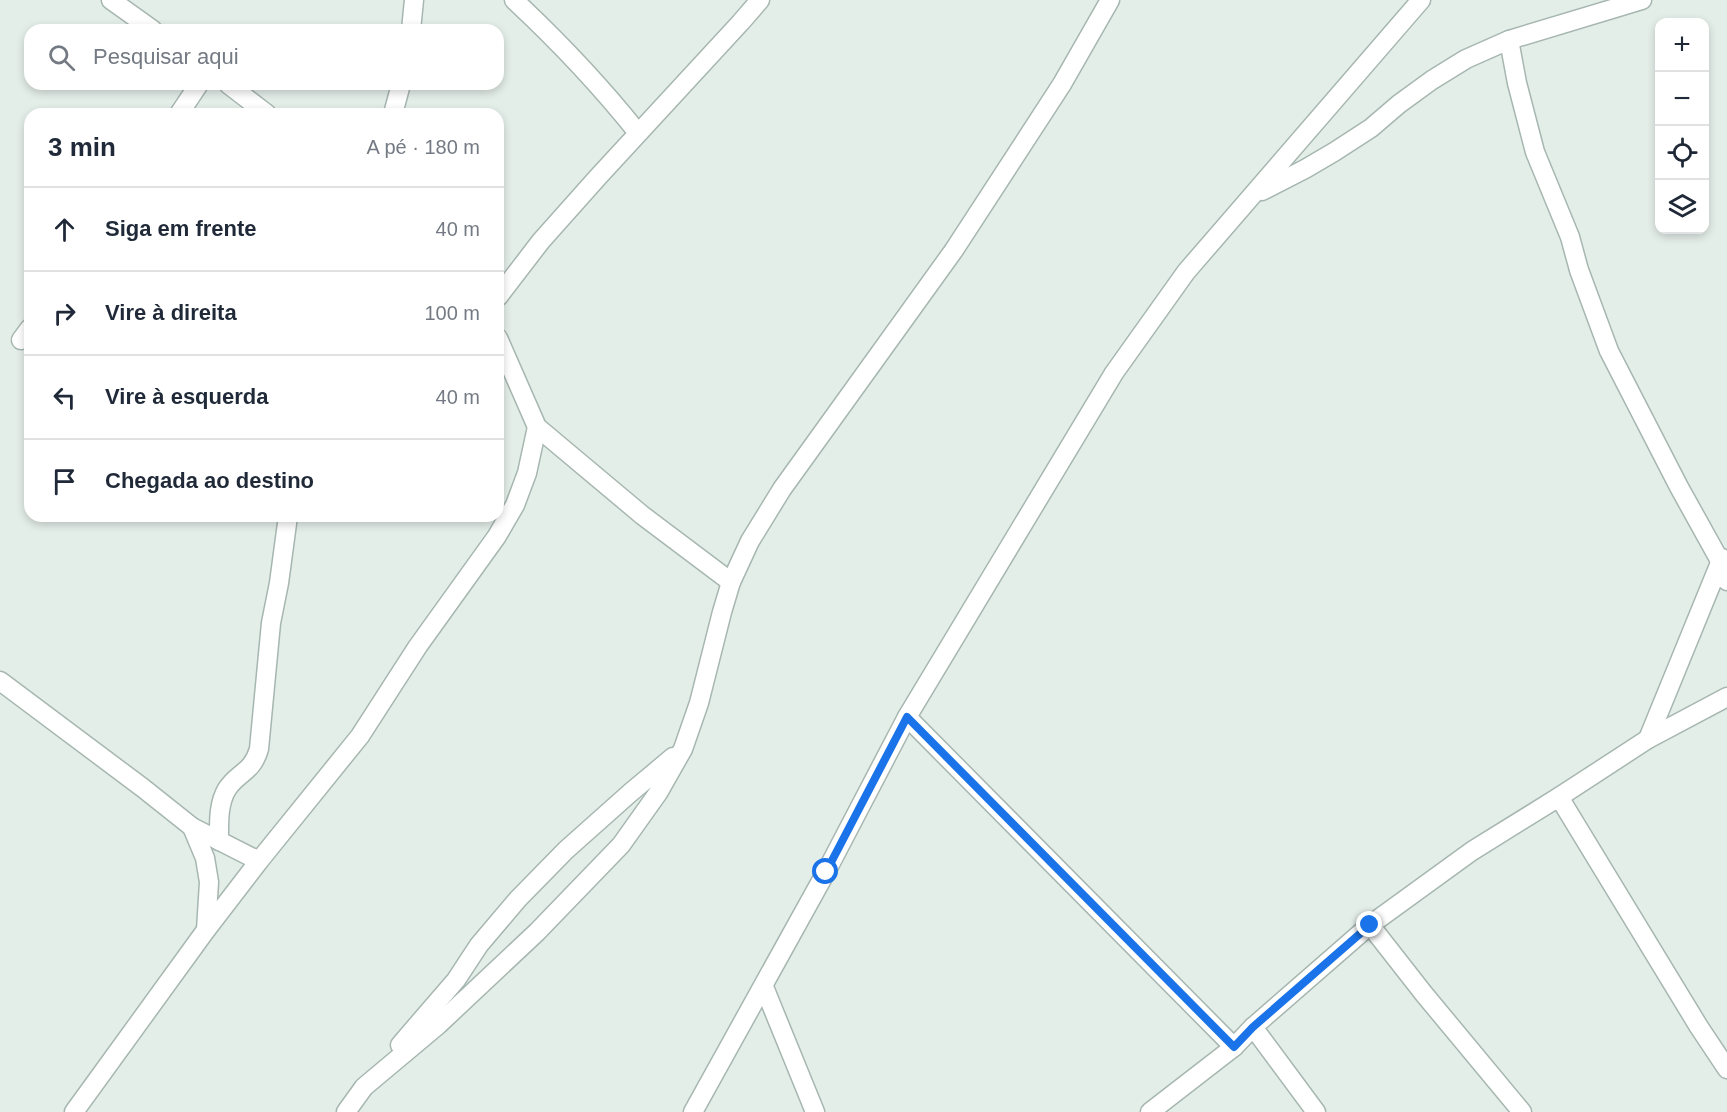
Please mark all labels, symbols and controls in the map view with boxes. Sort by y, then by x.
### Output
map controls [1655,18,1709,234]
button: + [1655,18,1709,72]
search box [24,24,504,90]
icon: search [45,41,78,74]
text: Pesquisar aqui [93,44,239,69]
button: − [1655,72,1709,126]
button: locate [1655,126,1709,180]
text: 3 min [48,132,116,162]
text: A pé · 180 m [367,136,480,158]
button: layers [1655,180,1709,234]
icon: ahead [48,213,81,246]
text: Siga em frente [105,216,257,241]
text: 40 m [436,218,480,240]
icon: right [48,297,81,330]
text: Vire à direita [105,300,237,325]
text: 100 m [424,302,480,324]
icon: left [48,381,81,414]
text: Vire à esquerda [105,384,268,409]
text: 40 m [436,386,480,408]
icon: arrive [48,465,81,498]
text: Chegada ao destino [105,468,314,493]
route start [812,858,838,884]
route end [1356,911,1382,937]

